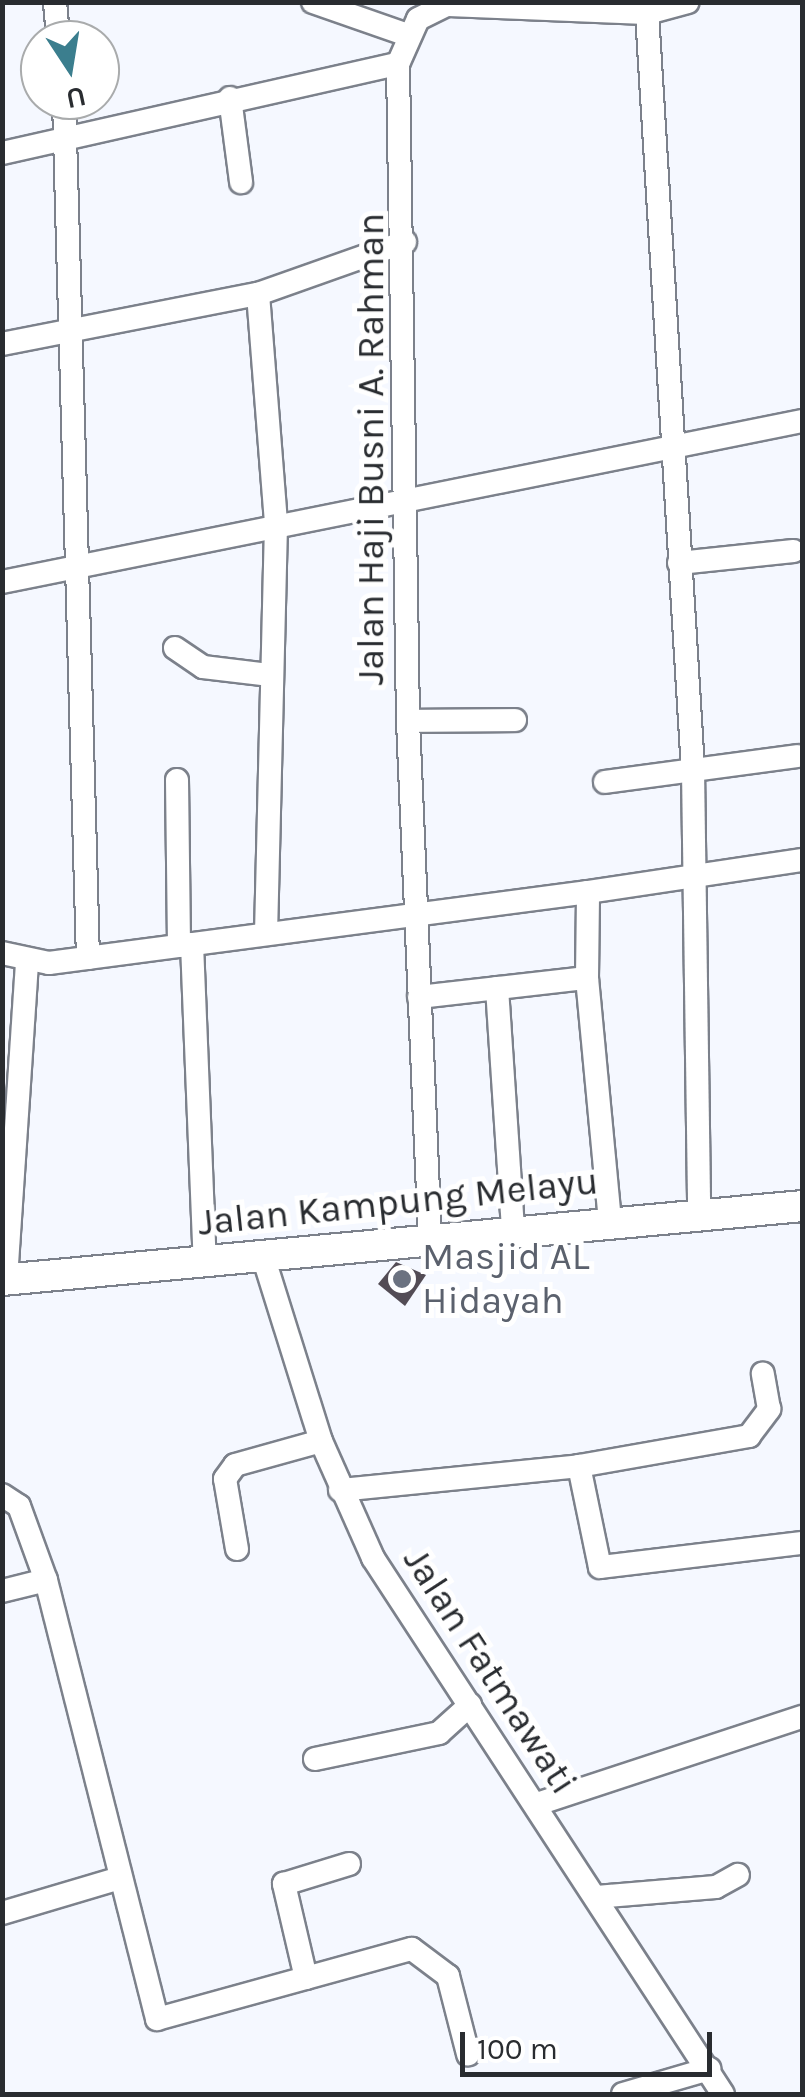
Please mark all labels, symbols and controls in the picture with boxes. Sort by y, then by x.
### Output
north arrow [20,20,120,120]
text: U [63,80,89,116]
street label: Jalan Haji Busni A. Rahman [348,213,394,685]
street label: Jalan Kampung Melayu [196,1158,600,1246]
place label: Masjid AL Hidayah [422,1234,589,1324]
marker: Masjid AL Hidayah [391,1268,413,1290]
street label: Jalan Fatmawati [393,1539,587,1803]
scale bar [465,2012,718,2074]
text: 100 m [477,2031,558,2067]

